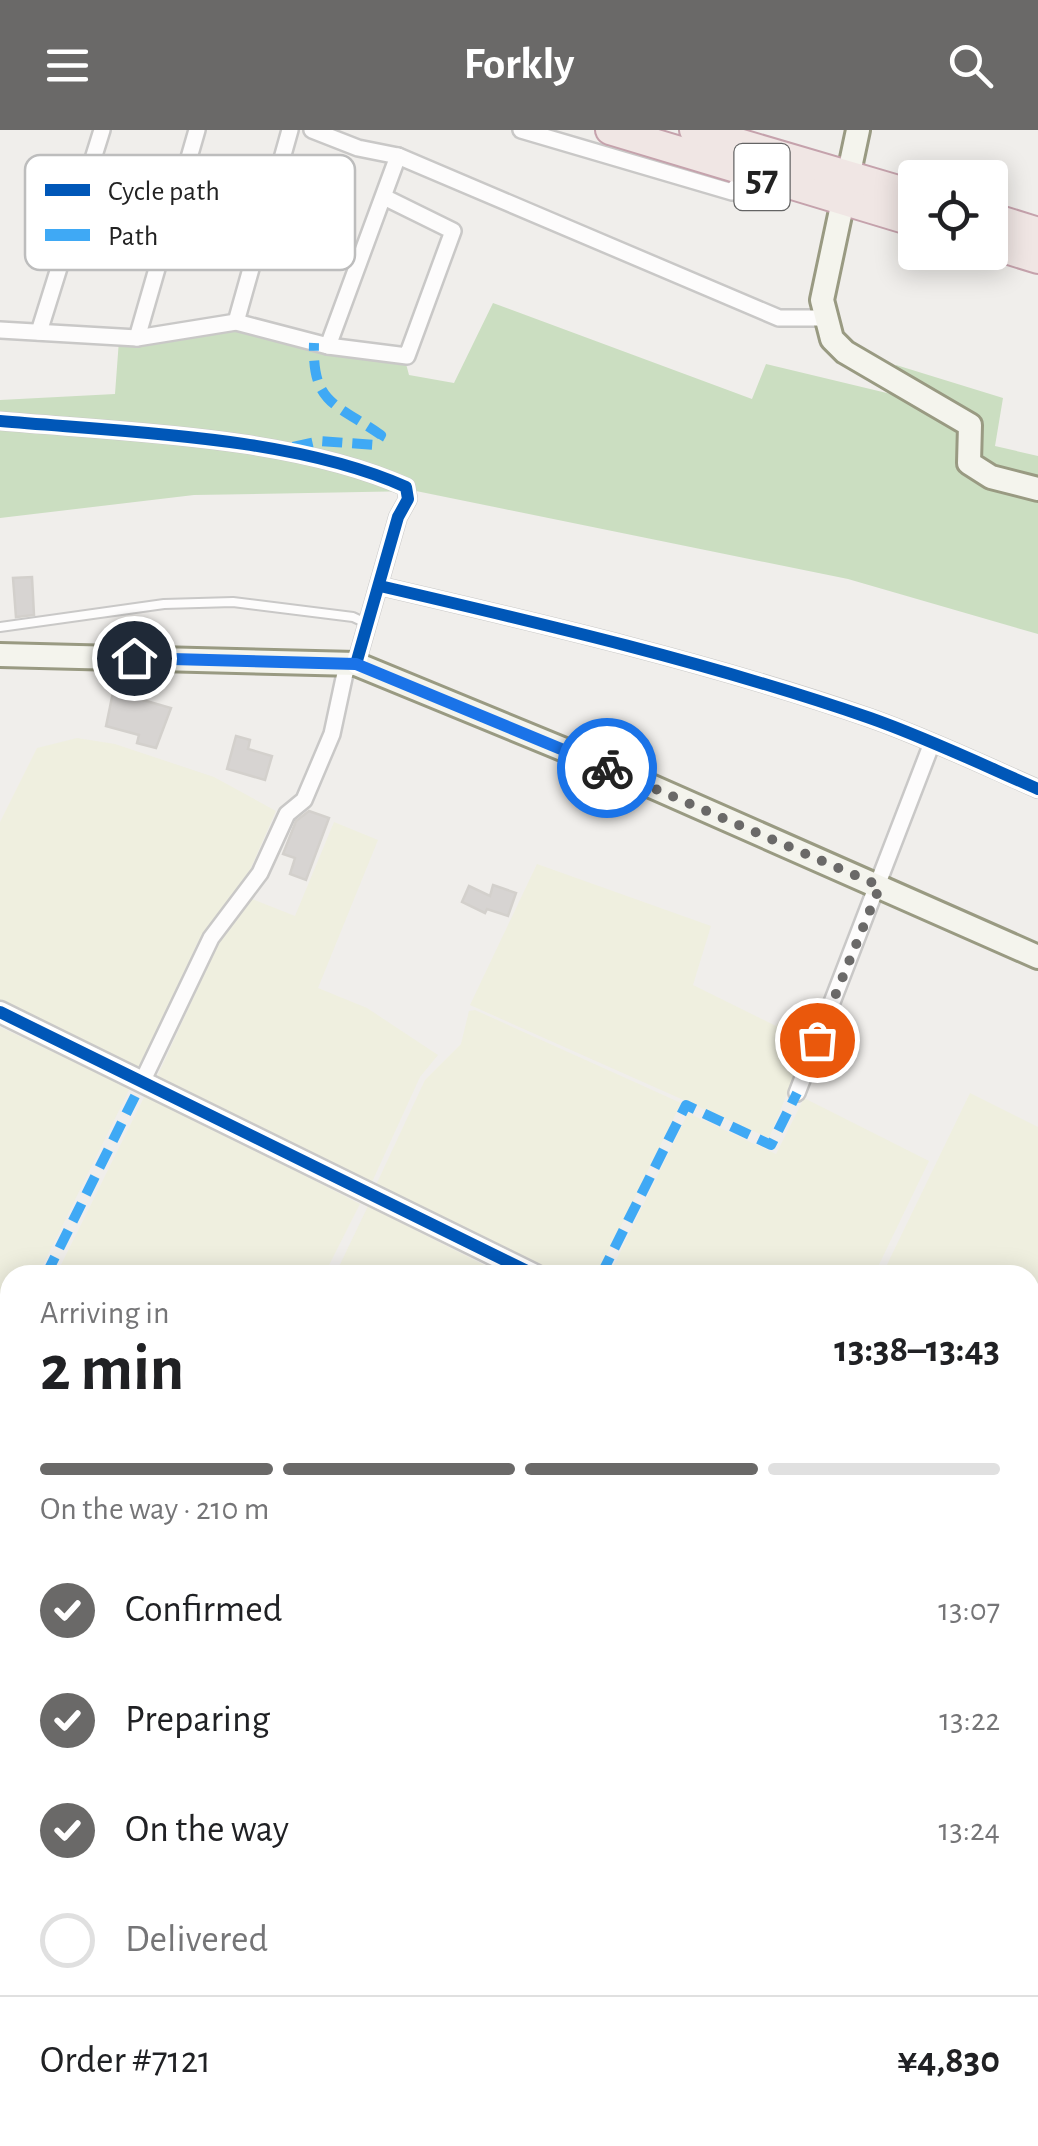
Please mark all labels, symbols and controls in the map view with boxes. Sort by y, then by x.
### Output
icon: menu [40,38,95,93]
icon: search [943,38,998,93]
text: Forkly [464,42,574,87]
road number: 57 [734,144,790,210]
legend [25,155,355,270]
map controls [898,160,1008,270]
button: locate [898,160,1008,270]
text: Cycle path [108,178,220,206]
text: Path [108,223,158,251]
pin [92,616,177,701]
icon: home [107,631,162,686]
courier [557,718,657,818]
icon: bike [580,741,635,796]
pin [775,998,860,1083]
icon: bag [790,1013,845,1068]
text: Arriving in [40,1297,169,1329]
text: 13:38–13:43 [834,1331,1000,1369]
text: 2 min [40,1337,184,1402]
text: On the way · 210 m [40,1493,269,1525]
icon: check [40,1583,95,1638]
text: Confirmed [125,1591,282,1629]
text: 13:07 [938,1594,1000,1626]
icon: check [40,1693,95,1748]
text: Preparing [125,1701,270,1739]
text: 13:22 [939,1704,1000,1736]
icon: check [40,1803,95,1858]
text: On the way [125,1811,289,1849]
text: 13:24 [939,1814,1000,1846]
text: Delivered [125,1921,268,1959]
text: Order #7121 [40,2042,211,2080]
text: ¥4,830 [897,2042,1000,2080]

